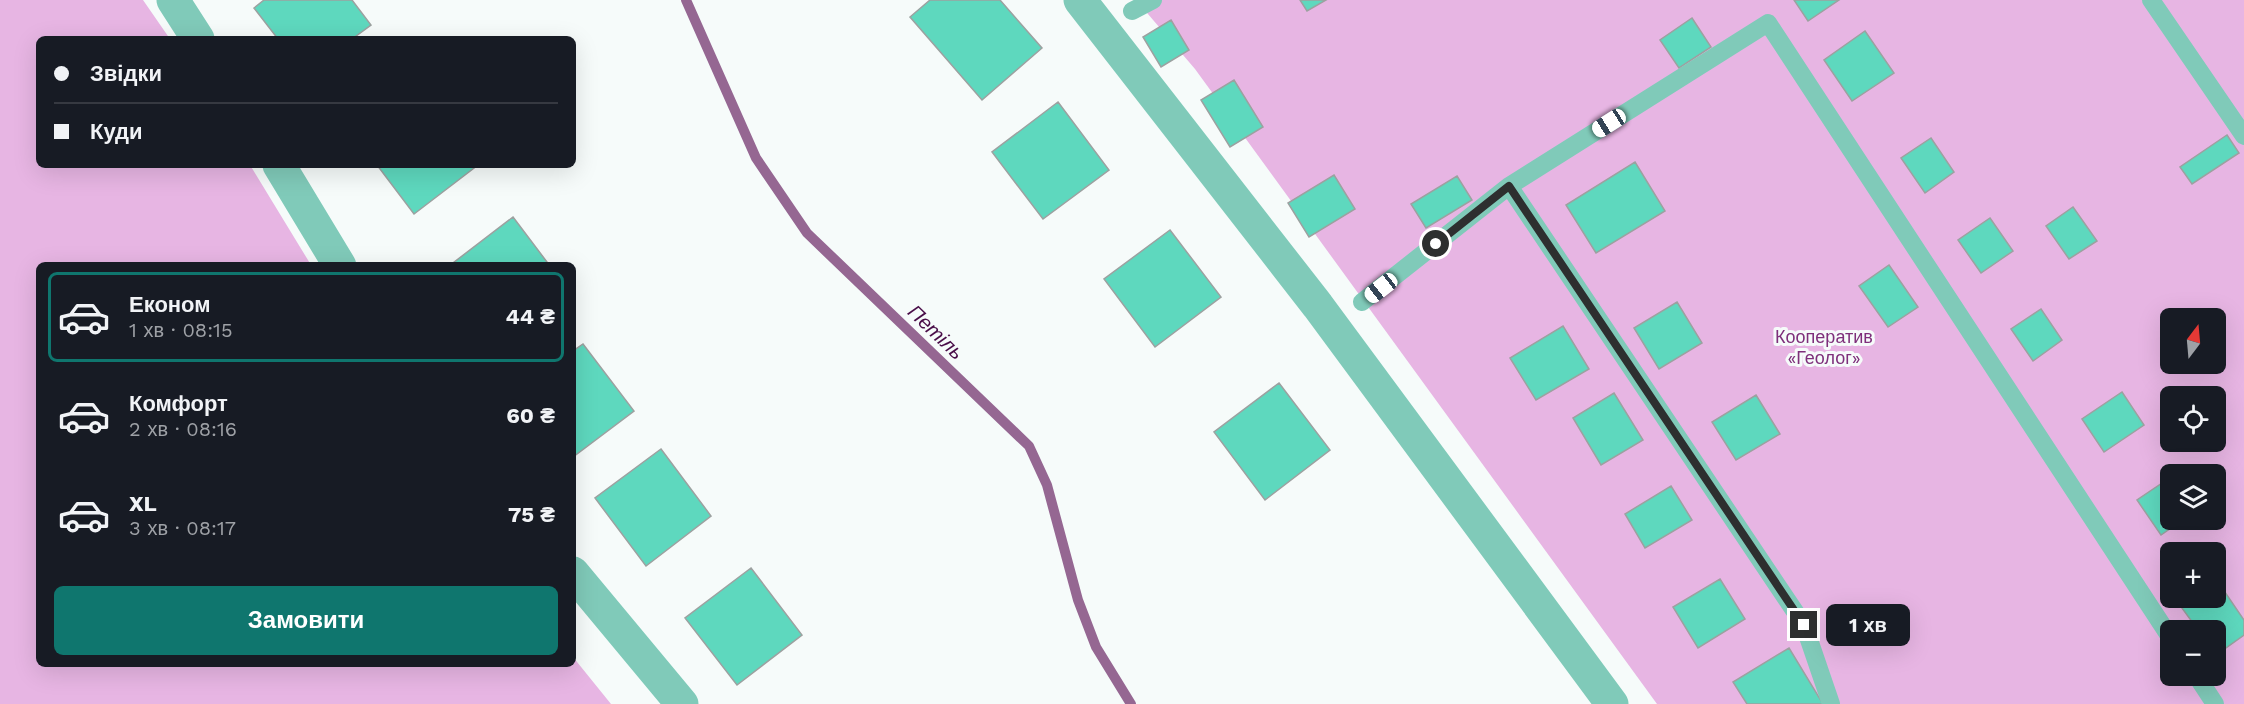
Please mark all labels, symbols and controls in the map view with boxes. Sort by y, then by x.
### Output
text: Звідки [90,61,162,86]
car [1589,106,1629,140]
text: Куди [90,119,143,144]
route start [1422,230,1449,257]
car [1361,270,1401,306]
icon: car [57,290,111,344]
text: Економ [129,292,211,317]
water label: Петіль [903,300,969,364]
text: 44 ₴ [506,304,555,329]
north arrow [2160,308,2226,374]
map controls [2160,308,2226,686]
text: 1 хв · 08:15 [129,318,233,342]
park label: Кооператив «Геолог» [1775,326,1873,368]
button: locate [2160,386,2226,452]
icon: car [57,389,111,443]
text: Комфорт [129,391,228,416]
text: 60 ₴ [506,403,555,428]
text: 2 хв · 08:16 [129,417,237,441]
button: layers [2160,464,2226,530]
icon: car [57,488,111,542]
text: XL [129,491,157,516]
text: 75 ₴ [508,502,555,527]
text: 3 хв · 08:17 [129,516,236,540]
button: + [2160,542,2226,608]
button: Замовити [54,586,558,655]
callout: 1 хв [1825,604,1909,646]
route end [1790,611,1817,638]
text: 1 хв [1849,613,1887,637]
button: − [2160,620,2226,686]

